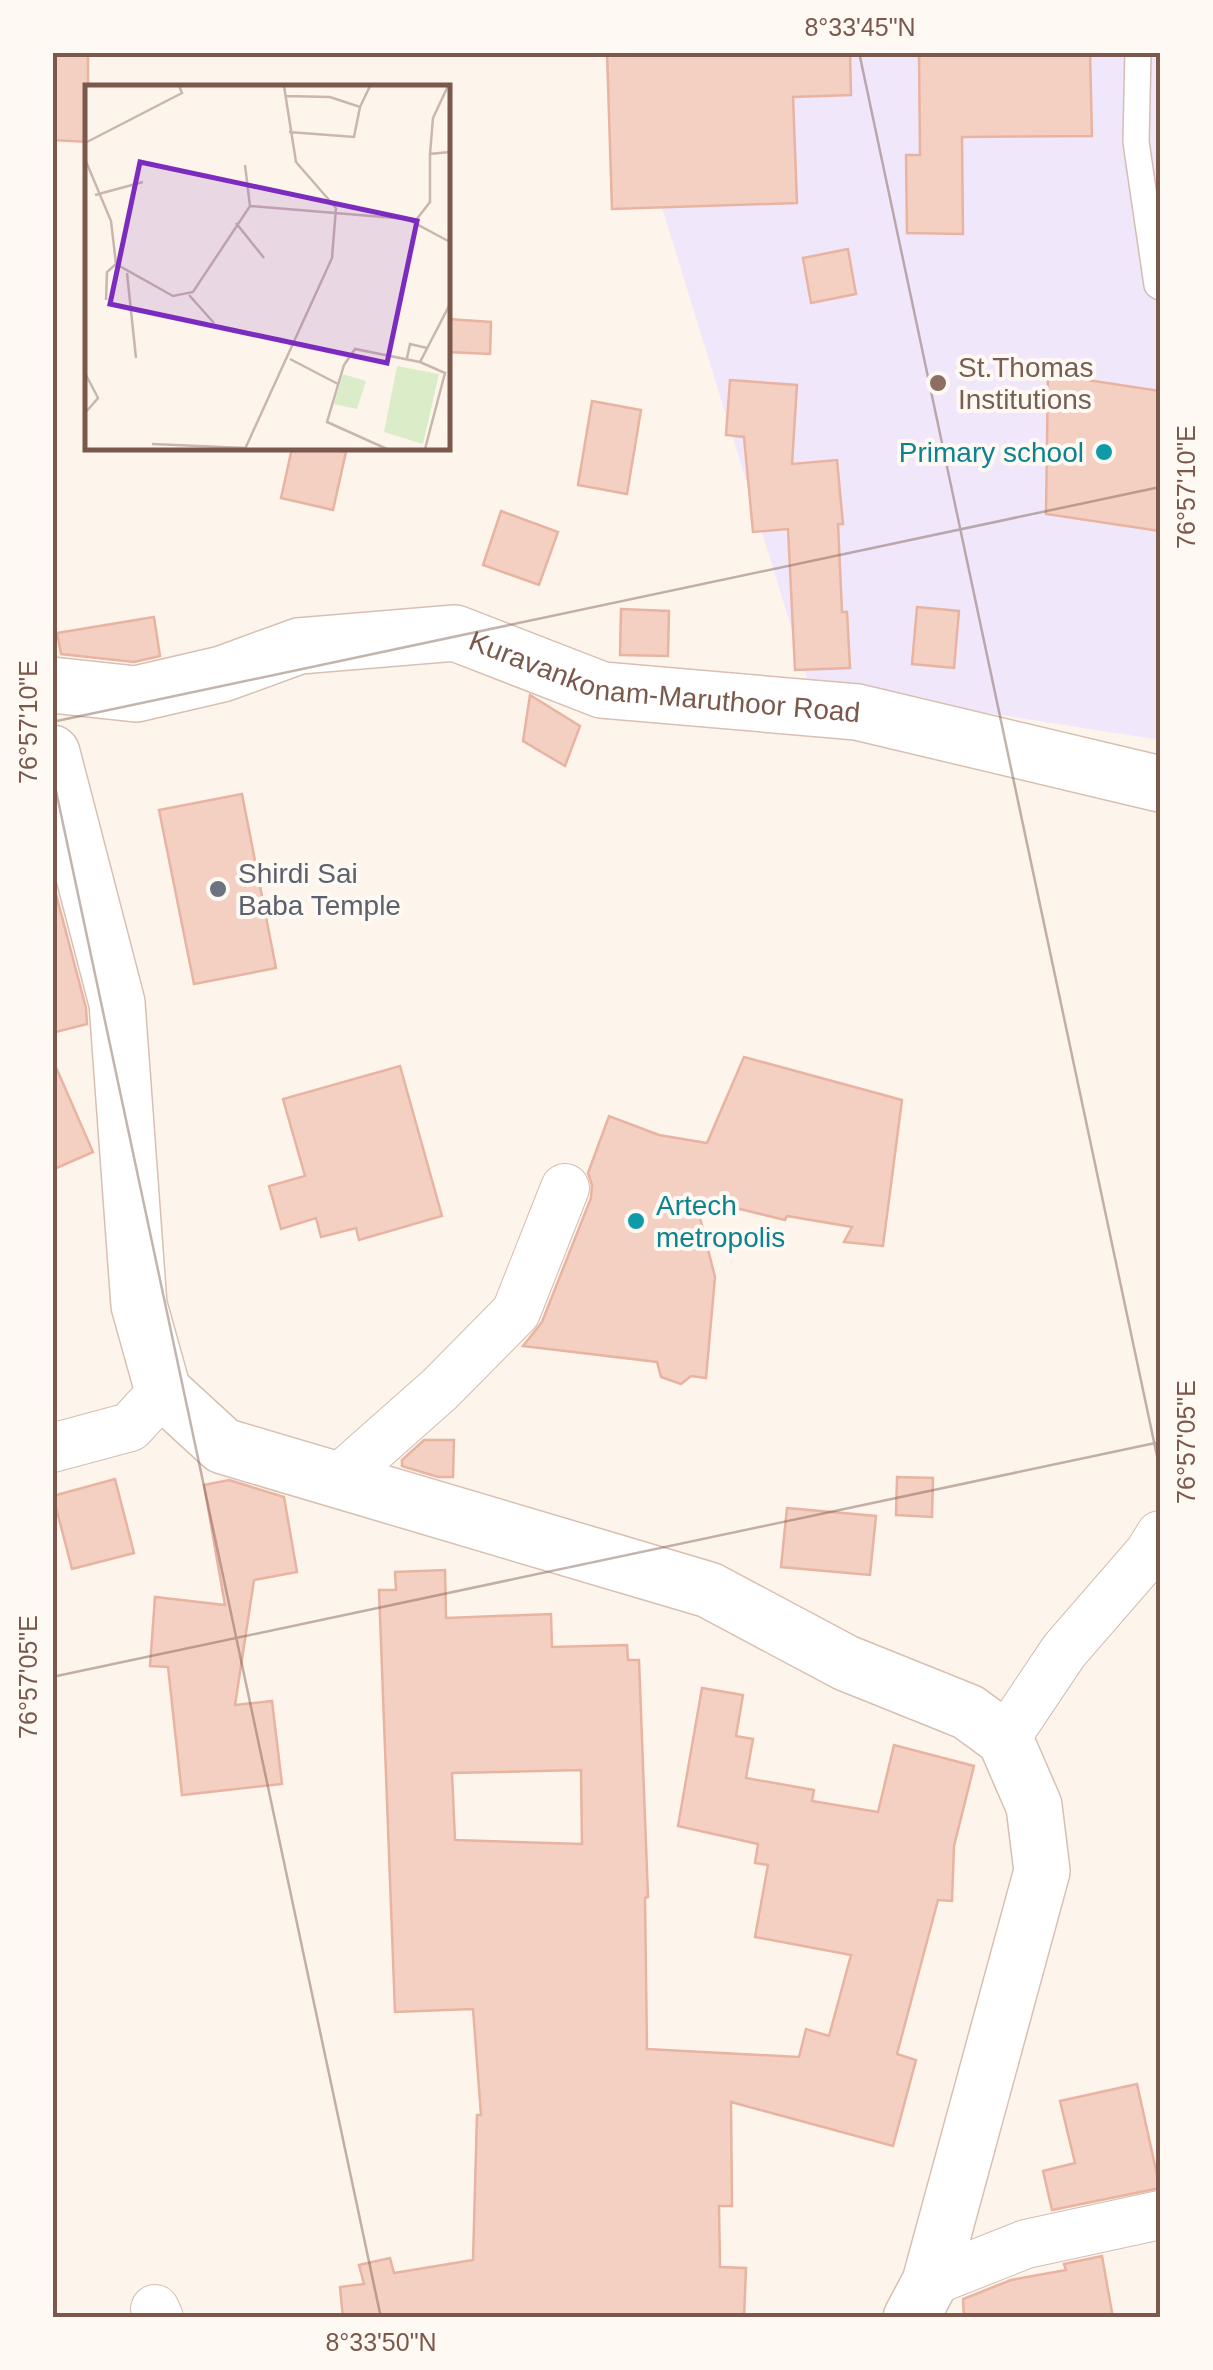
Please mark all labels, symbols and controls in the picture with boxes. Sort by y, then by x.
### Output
text: 8°33'45"N [804,13,916,41]
inset map [85,85,450,450]
place label: St.Thomas Institutions [958,352,1093,415]
marker: St.Thomas Institutions [927,372,949,394]
text: 76°57'10"E [1172,425,1200,549]
place label: Primary school [899,437,1084,468]
marker: Primary school [1093,441,1115,463]
street label: Kuravankonam-Maruthoor Road [465,625,861,728]
text: 76°57'10"E [14,660,42,784]
place label: Shirdi Sai Baba Temple [238,858,401,921]
marker: Shirdi Sai Baba Temple [207,878,229,900]
place label: Artech metropolis [656,1190,785,1253]
marker: Artech metropolis [625,1210,647,1232]
text: 76°57'05"E [1172,1380,1200,1504]
text: 76°57'05"E [14,1615,42,1739]
text: 8°33'50"N [325,2328,437,2356]

